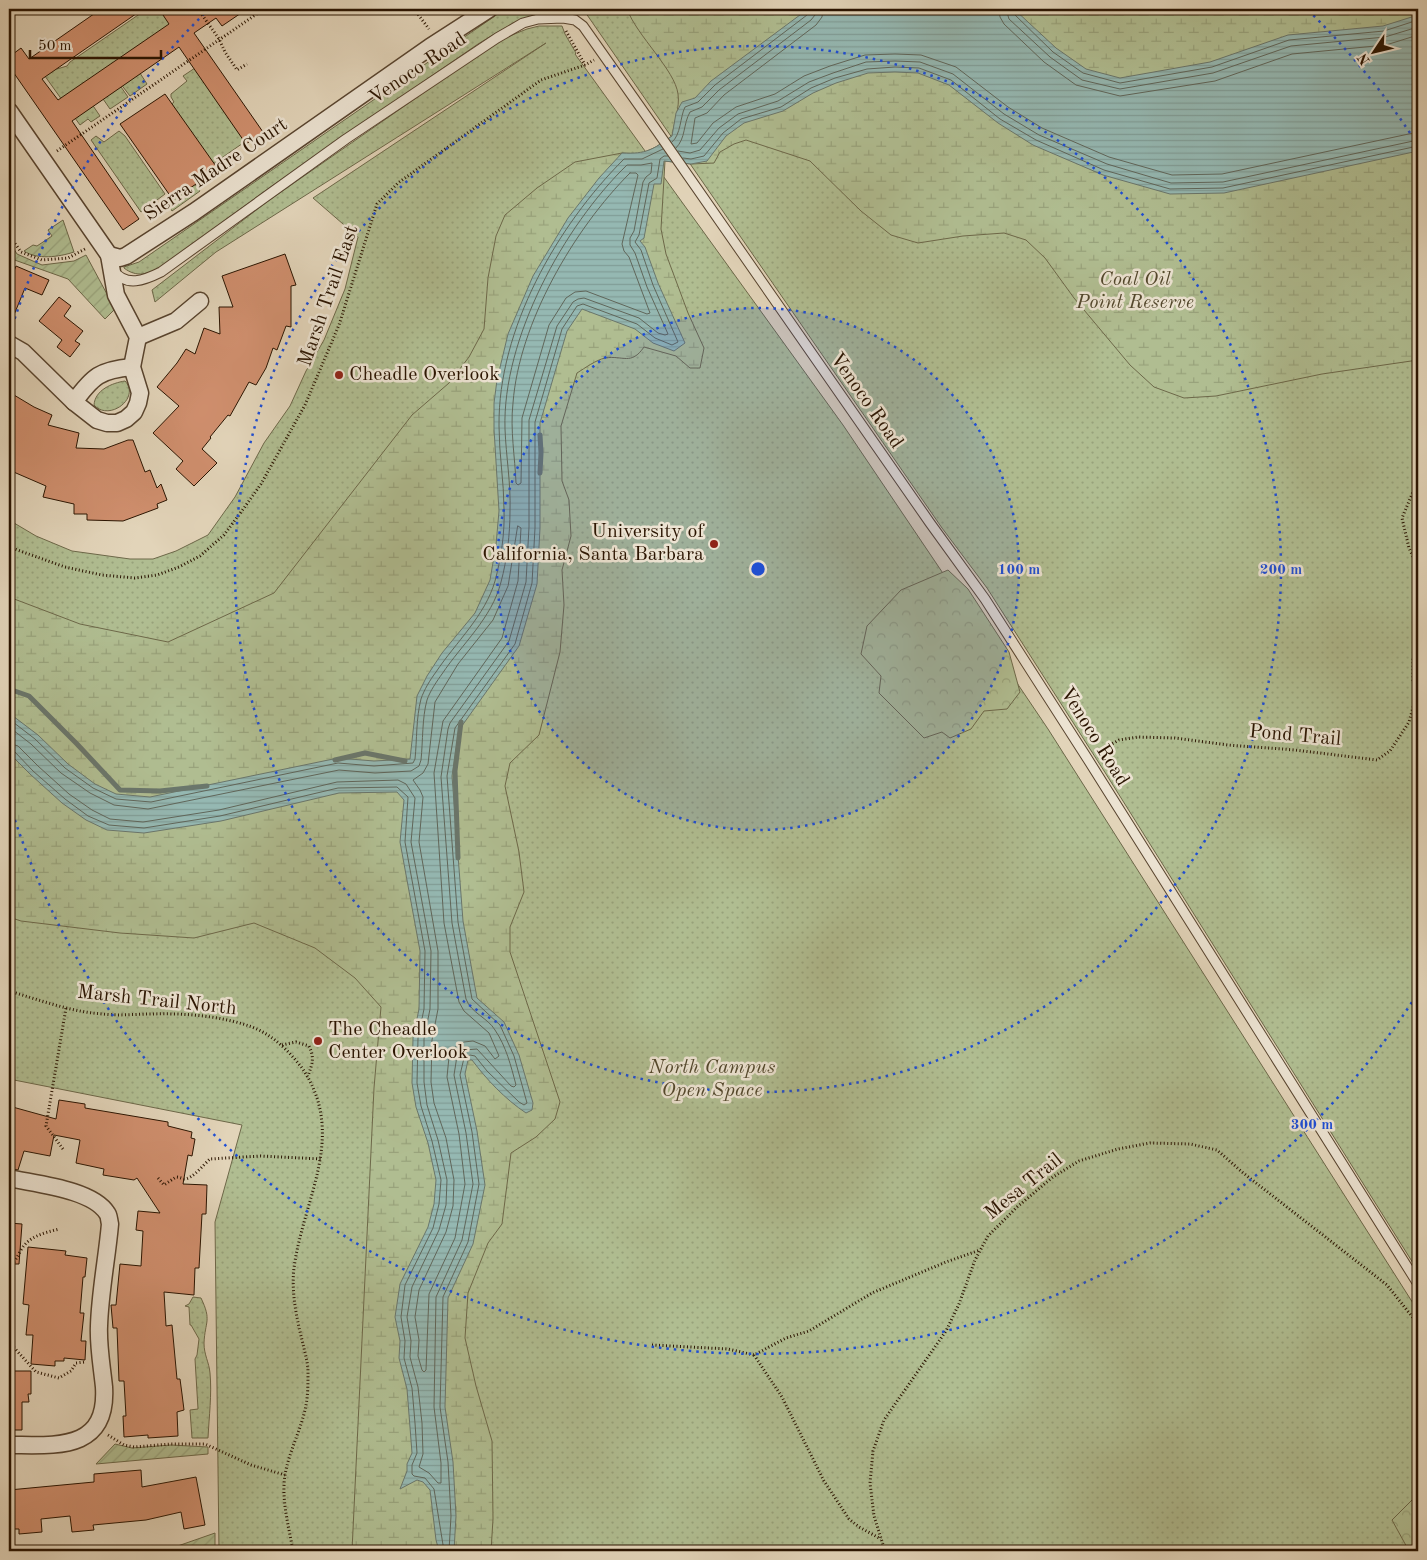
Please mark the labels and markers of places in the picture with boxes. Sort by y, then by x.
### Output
place label: Cheadle Overlook [349,365,500,385]
marker: Cheadle Overlook [333,369,345,381]
place label: University of California, Santa Barbara [482,522,705,565]
marker: University of California, Santa Barbara [708,538,720,550]
centre of rings [749,560,767,578]
place label: The Cheadle Center Overlook [328,1020,468,1063]
marker: The Cheadle Center Overlook [312,1035,324,1047]

